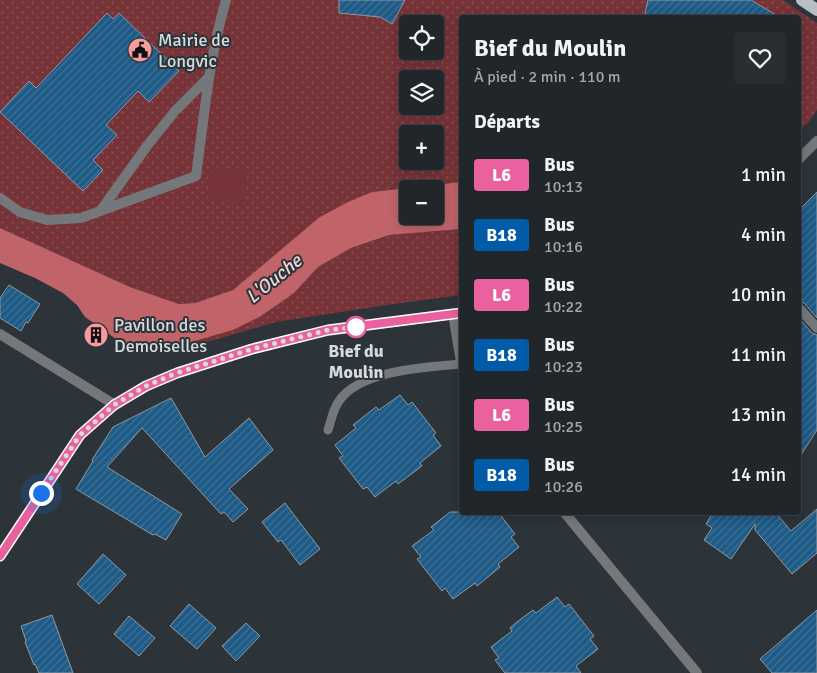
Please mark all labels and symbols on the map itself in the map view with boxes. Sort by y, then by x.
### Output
place label: Mairie de Longvic [158,29,230,72]
public building icon: Mairie de Longvic [127,37,153,63]
water label: L'Ouche [241,248,308,309]
place label: Pavillon des Demoiselles [114,314,207,357]
marker: Bief du Moulin [345,316,367,338]
building icon: Pavillon des Demoiselles [83,322,109,348]
place label: Bief du Moulin [328,340,384,383]
your location [29,481,54,506]

